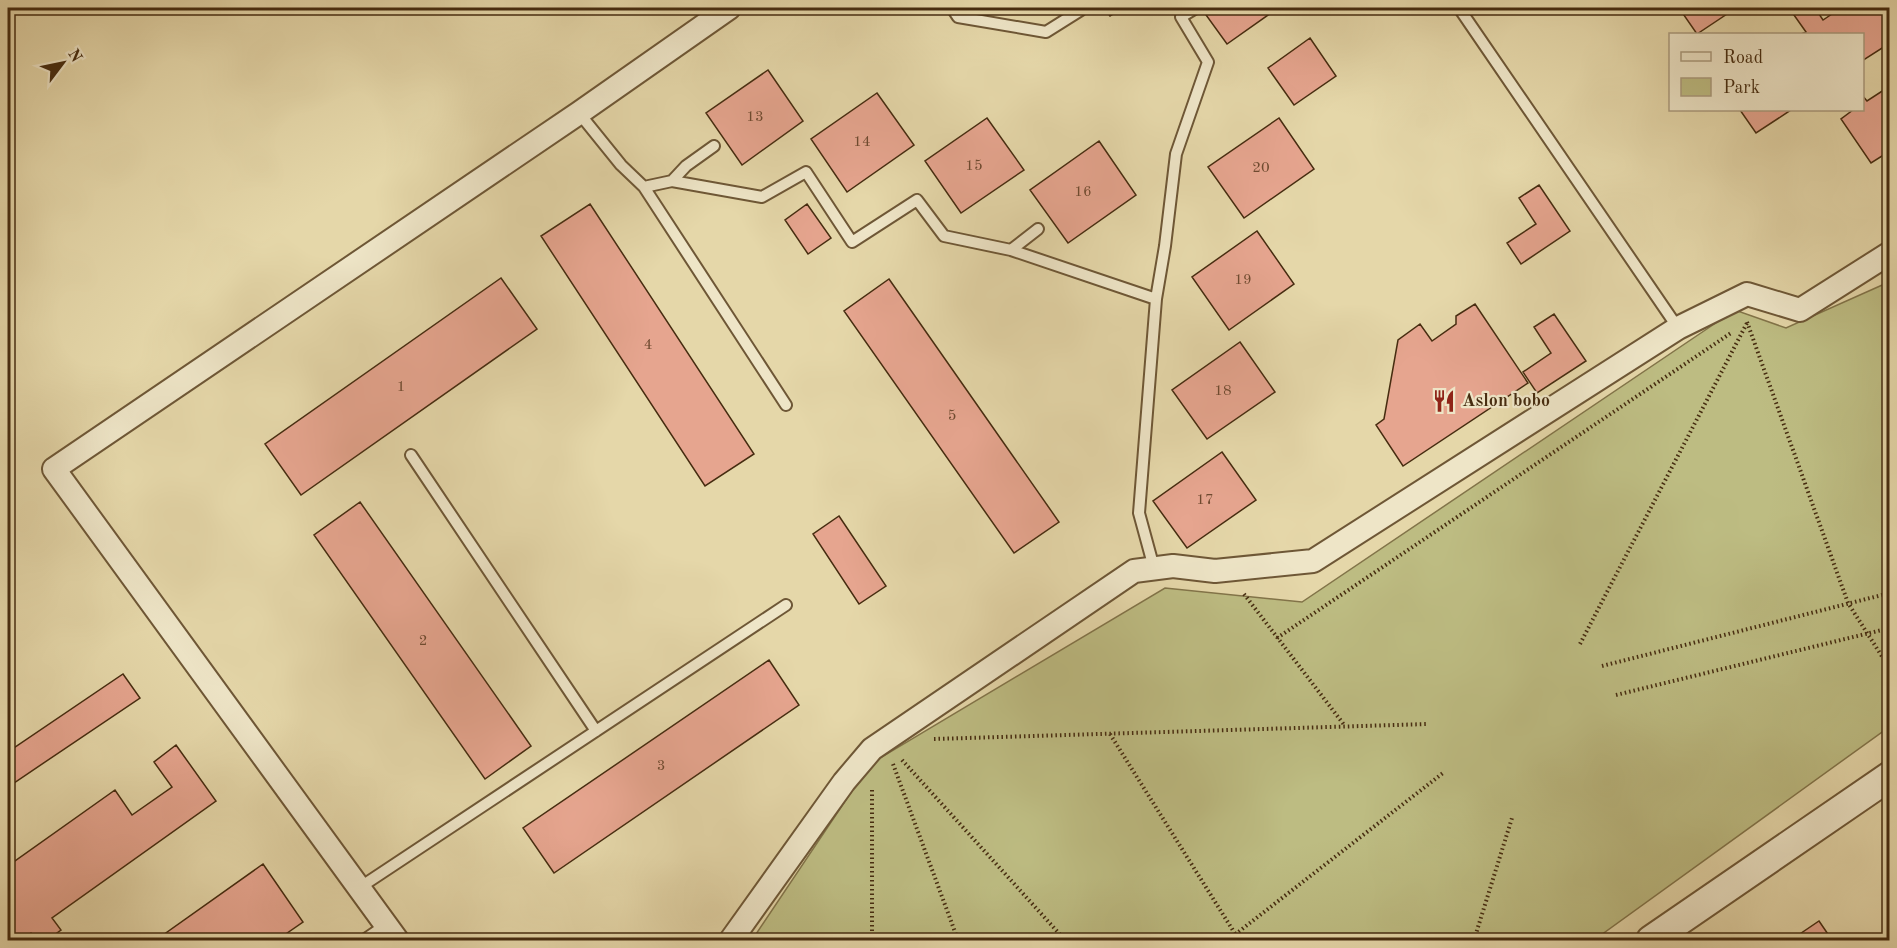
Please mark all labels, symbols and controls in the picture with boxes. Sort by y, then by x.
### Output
north arrow [33,33,93,93]
legend [1669,33,1864,111]
text: N [64,47,84,66]
text: Road [1723,49,1763,67]
text: Park [1723,79,1760,97]
house number: 13 [746,110,764,125]
house number: 14 [853,135,871,150]
house number: 15 [965,159,983,174]
house number: 20 [1252,161,1270,176]
house number: 16 [1074,185,1092,200]
house number: 19 [1234,273,1252,288]
house number: 4 [644,338,652,353]
house number: 1 [397,380,405,395]
house number: 18 [1214,384,1232,399]
restaurant icon: Aslon bobo [1431,388,1457,414]
place label: Aslon bobo [1462,392,1550,410]
house number: 5 [948,409,956,424]
house number: 17 [1196,493,1214,508]
house number: 2 [419,634,427,649]
house number: 3 [657,759,665,774]

